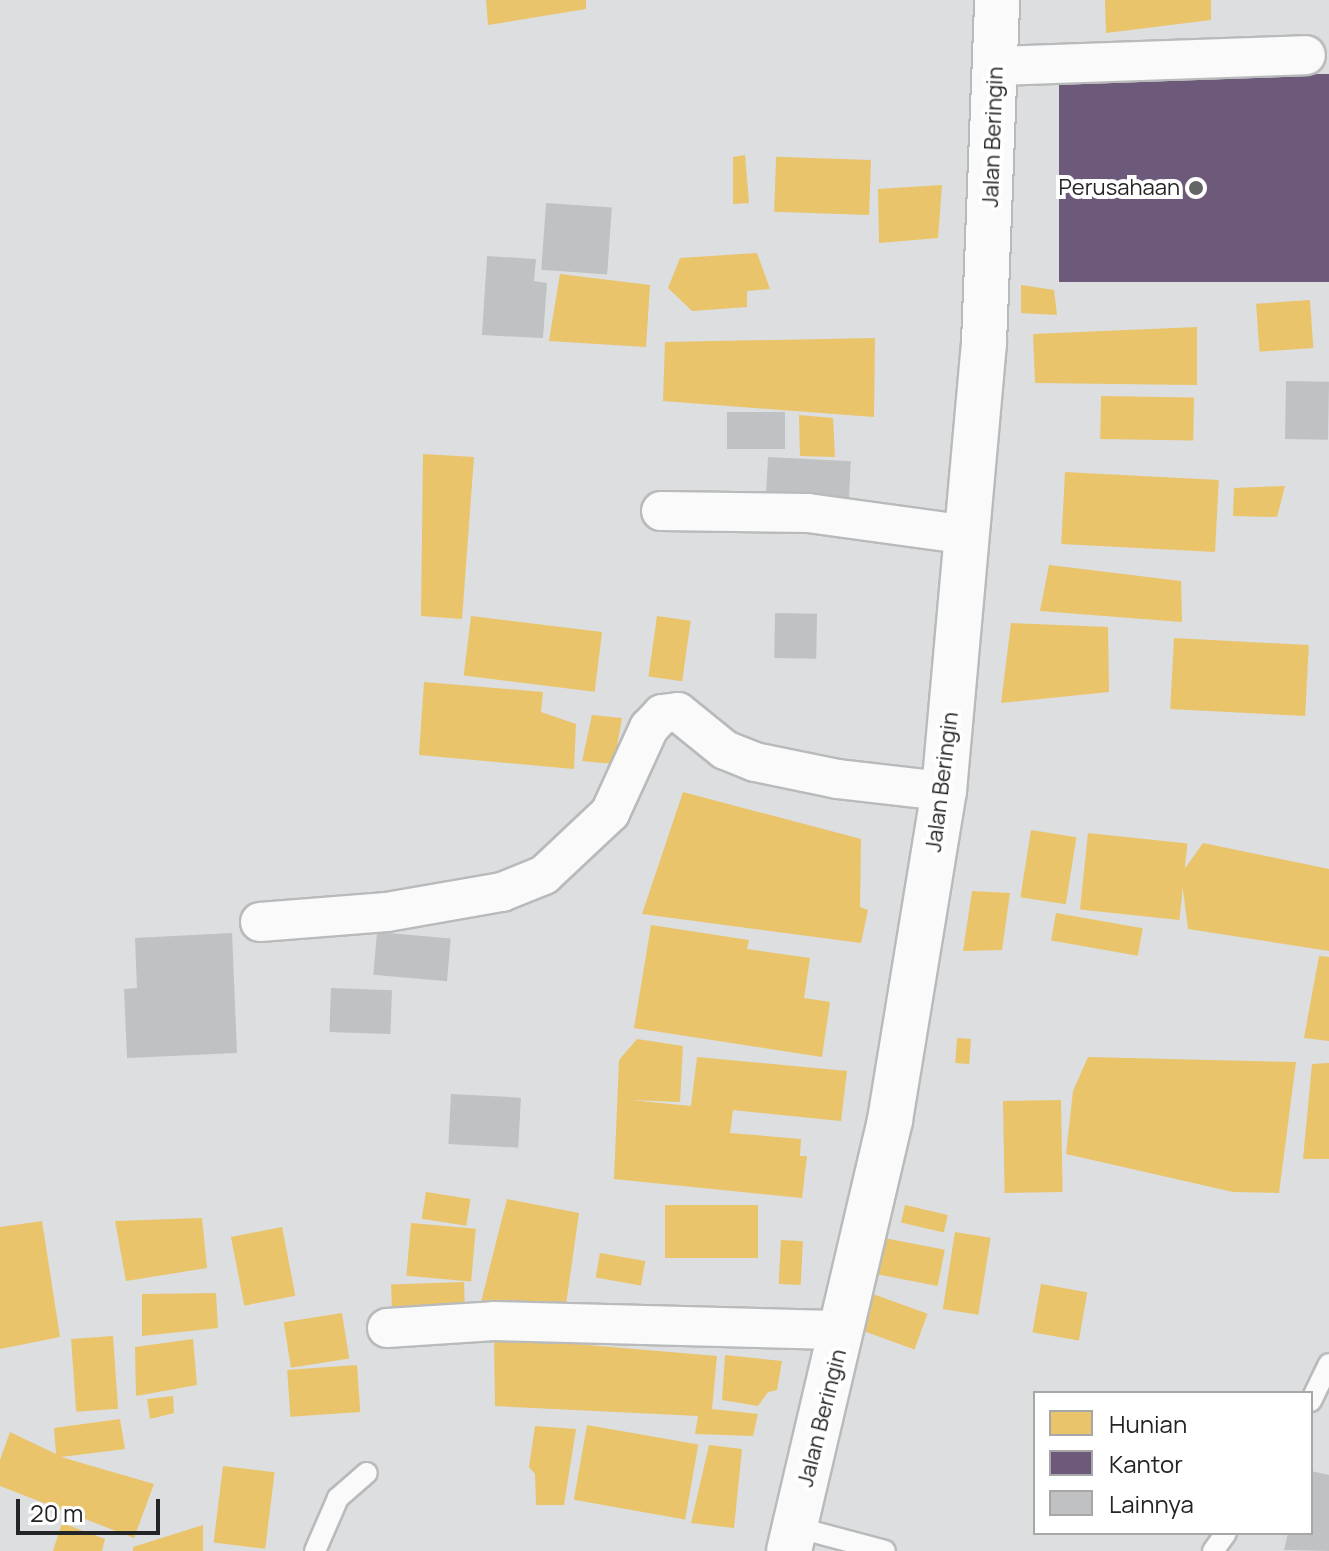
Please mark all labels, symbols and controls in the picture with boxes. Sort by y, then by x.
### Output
street label: Jalan Beringin [977,66,1009,208]
place label: Perusahaan [1059,175,1180,201]
marker: Perusahaan [1187,179,1205,197]
street label: Jalan Beringin [920,710,964,854]
street label: Jalan Beringin [792,1346,852,1490]
legend [1033,1391,1313,1535]
text: Hunian [1109,1407,1187,1440]
text: Kantor [1109,1447,1183,1480]
scale bar [20,1483,164,1533]
text: Lainnya [1109,1487,1194,1520]
text: 20 m [30,1496,83,1529]

